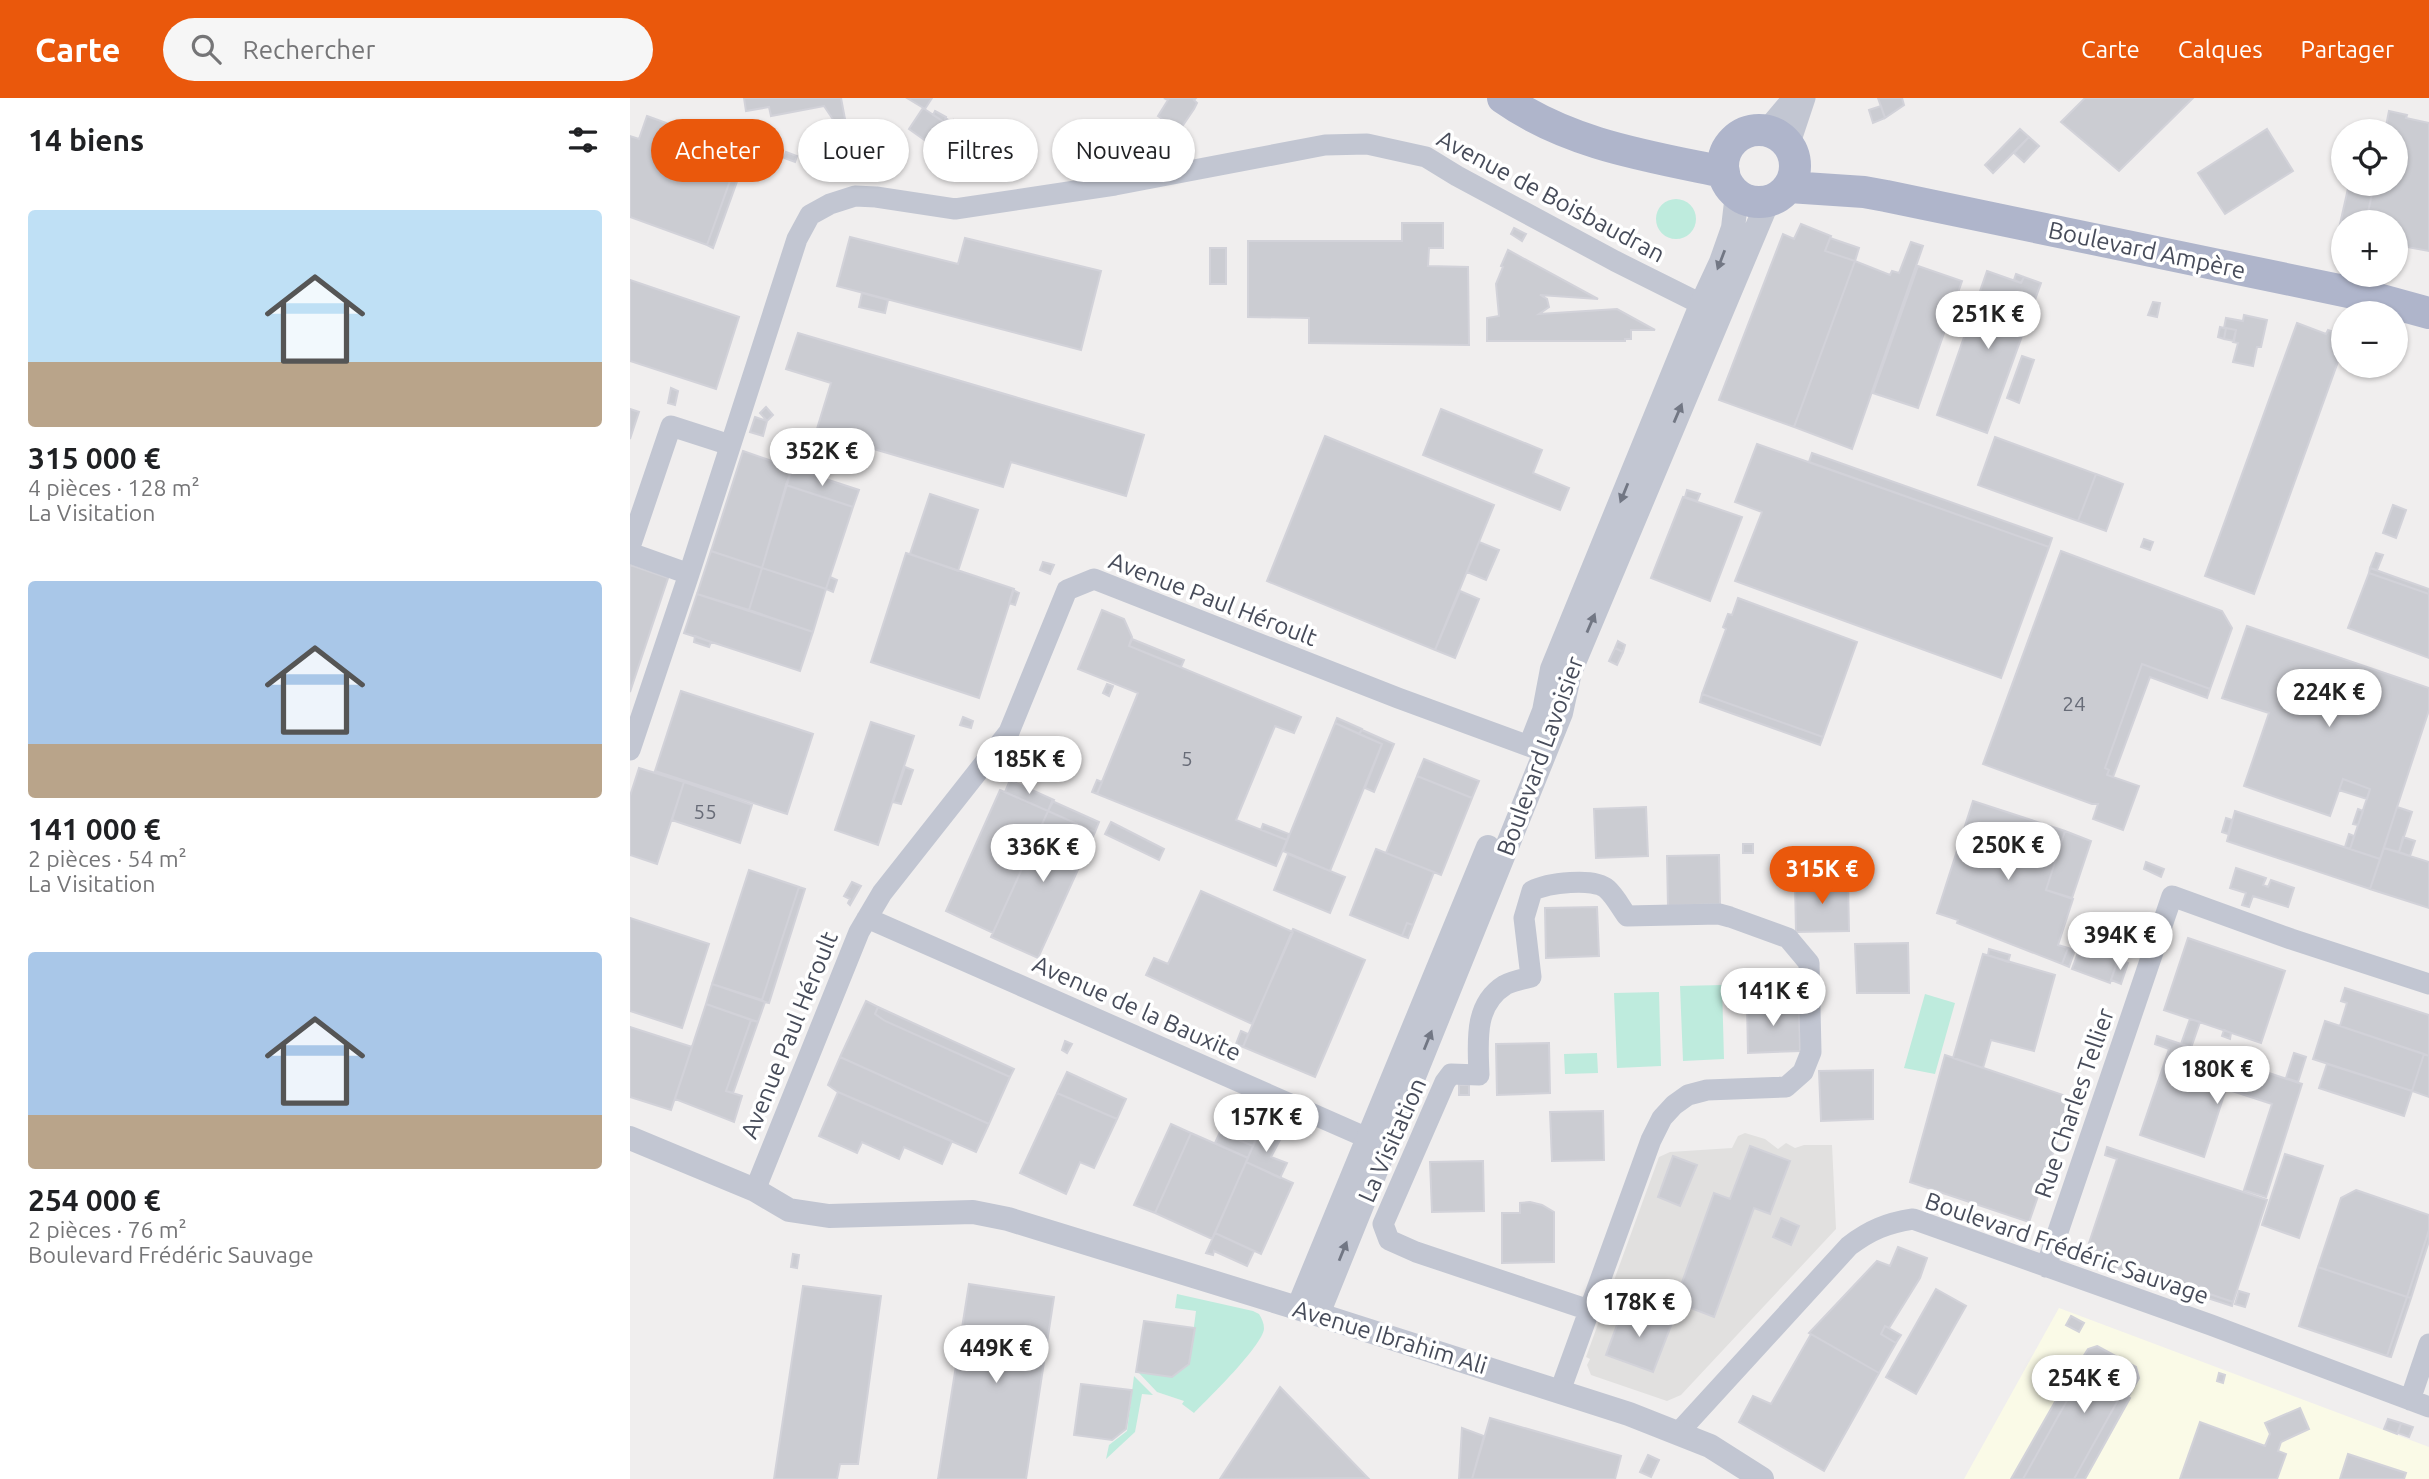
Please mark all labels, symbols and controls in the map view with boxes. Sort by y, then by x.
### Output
search box [163,18,653,81]
icon: search [187,30,225,68]
text: Carte [35,31,121,68]
text: Rechercher [243,35,375,64]
text: Carte [2081,36,2140,63]
text: Calques [2178,36,2263,63]
text: Partager [2301,36,2394,63]
chip: Acheter [651,119,784,182]
chip: Louer [798,119,909,182]
chip: Filtres [923,119,1038,182]
chip: Nouveau [1052,119,1195,182]
map controls [2331,119,2408,378]
button: locate [2331,119,2408,196]
icon: filters [564,121,602,159]
text: 14 biens [28,123,144,157]
street label: Avenue de Boisbaudran [1433,124,1669,268]
button: + [2331,210,2408,287]
street label: Boulevard Ampère [2046,216,2248,284]
one-way arrow [1716,250,1727,271]
icon: home [252,256,378,382]
pin: 251K € [1931,292,2045,351]
text: 251K € [1952,301,2024,326]
button: − [2331,301,2408,378]
one-way arrow [1672,403,1684,423]
pin: 352K € [765,428,879,488]
text: 352K € [786,438,858,463]
text: 315 000 € [28,441,161,475]
text: 4 pièces · 128 m² [28,475,200,500]
one-way arrow [1618,482,1629,503]
text: La Visitation [28,500,155,525]
street label: Avenue Paul Héroult [1105,547,1321,651]
one-way arrow [1585,612,1596,633]
icon: home [252,627,378,753]
street label: Boulevard Lavoisier [1491,653,1589,859]
pin: 224K € [2272,670,2386,729]
text: 224K € [2293,679,2365,704]
house number: 24 [2062,691,2086,715]
pin: 185K € [972,736,1086,796]
text: 185K € [993,746,1065,771]
house number: 5 [1181,746,1193,770]
house number: 55 [693,799,717,823]
text: 141 000 € [28,812,161,846]
pin: 250K € [1951,822,2065,882]
pin: 336K € [986,824,1100,884]
text: 250K € [1972,832,2044,857]
text: 336K € [1007,834,1079,859]
text: 2 pièces · 54 m² [28,846,187,871]
pin: 315K € [1765,846,1879,906]
text: 315K € [1786,856,1858,881]
text: La Visitation [28,871,155,896]
pin: 394K € [2063,912,2177,972]
text: 394K € [2084,922,2156,947]
street label: Avenue Paul Héroult [735,927,843,1142]
street label: Avenue de la Bauxite [1029,950,1245,1066]
pin: 141K € [1716,968,1830,1028]
text: 141K € [1737,978,1809,1003]
icon: home [252,998,378,1124]
street label: Rue Charles Tellier [2029,1005,2119,1201]
one-way arrow [1423,1029,1434,1050]
pin: 180K € [2160,1046,2274,1106]
text: 180K € [2181,1056,2253,1081]
street label: La Visitation [1353,1074,1431,1206]
pin: 157K € [1209,1094,1323,1154]
text: 157K € [1230,1104,1302,1129]
text: 254 000 € [28,1183,161,1217]
street label: Boulevard Frédéric Sauvage [1922,1187,2212,1309]
text: 2 pièces · 76 m² [28,1217,187,1242]
one-way arrow [1338,1240,1349,1261]
text: Boulevard Frédéric Sauvage [28,1242,314,1267]
pin: 178K € [1582,1280,1696,1339]
text: 178K € [1603,1289,1675,1314]
street label: Avenue Ibrahim Ali [1290,1295,1490,1379]
pin: 449K € [939,1326,1053,1385]
text: 449K € [960,1335,1032,1360]
pin: 254K € [2027,1356,2141,1415]
text: 254K € [2048,1365,2120,1390]

